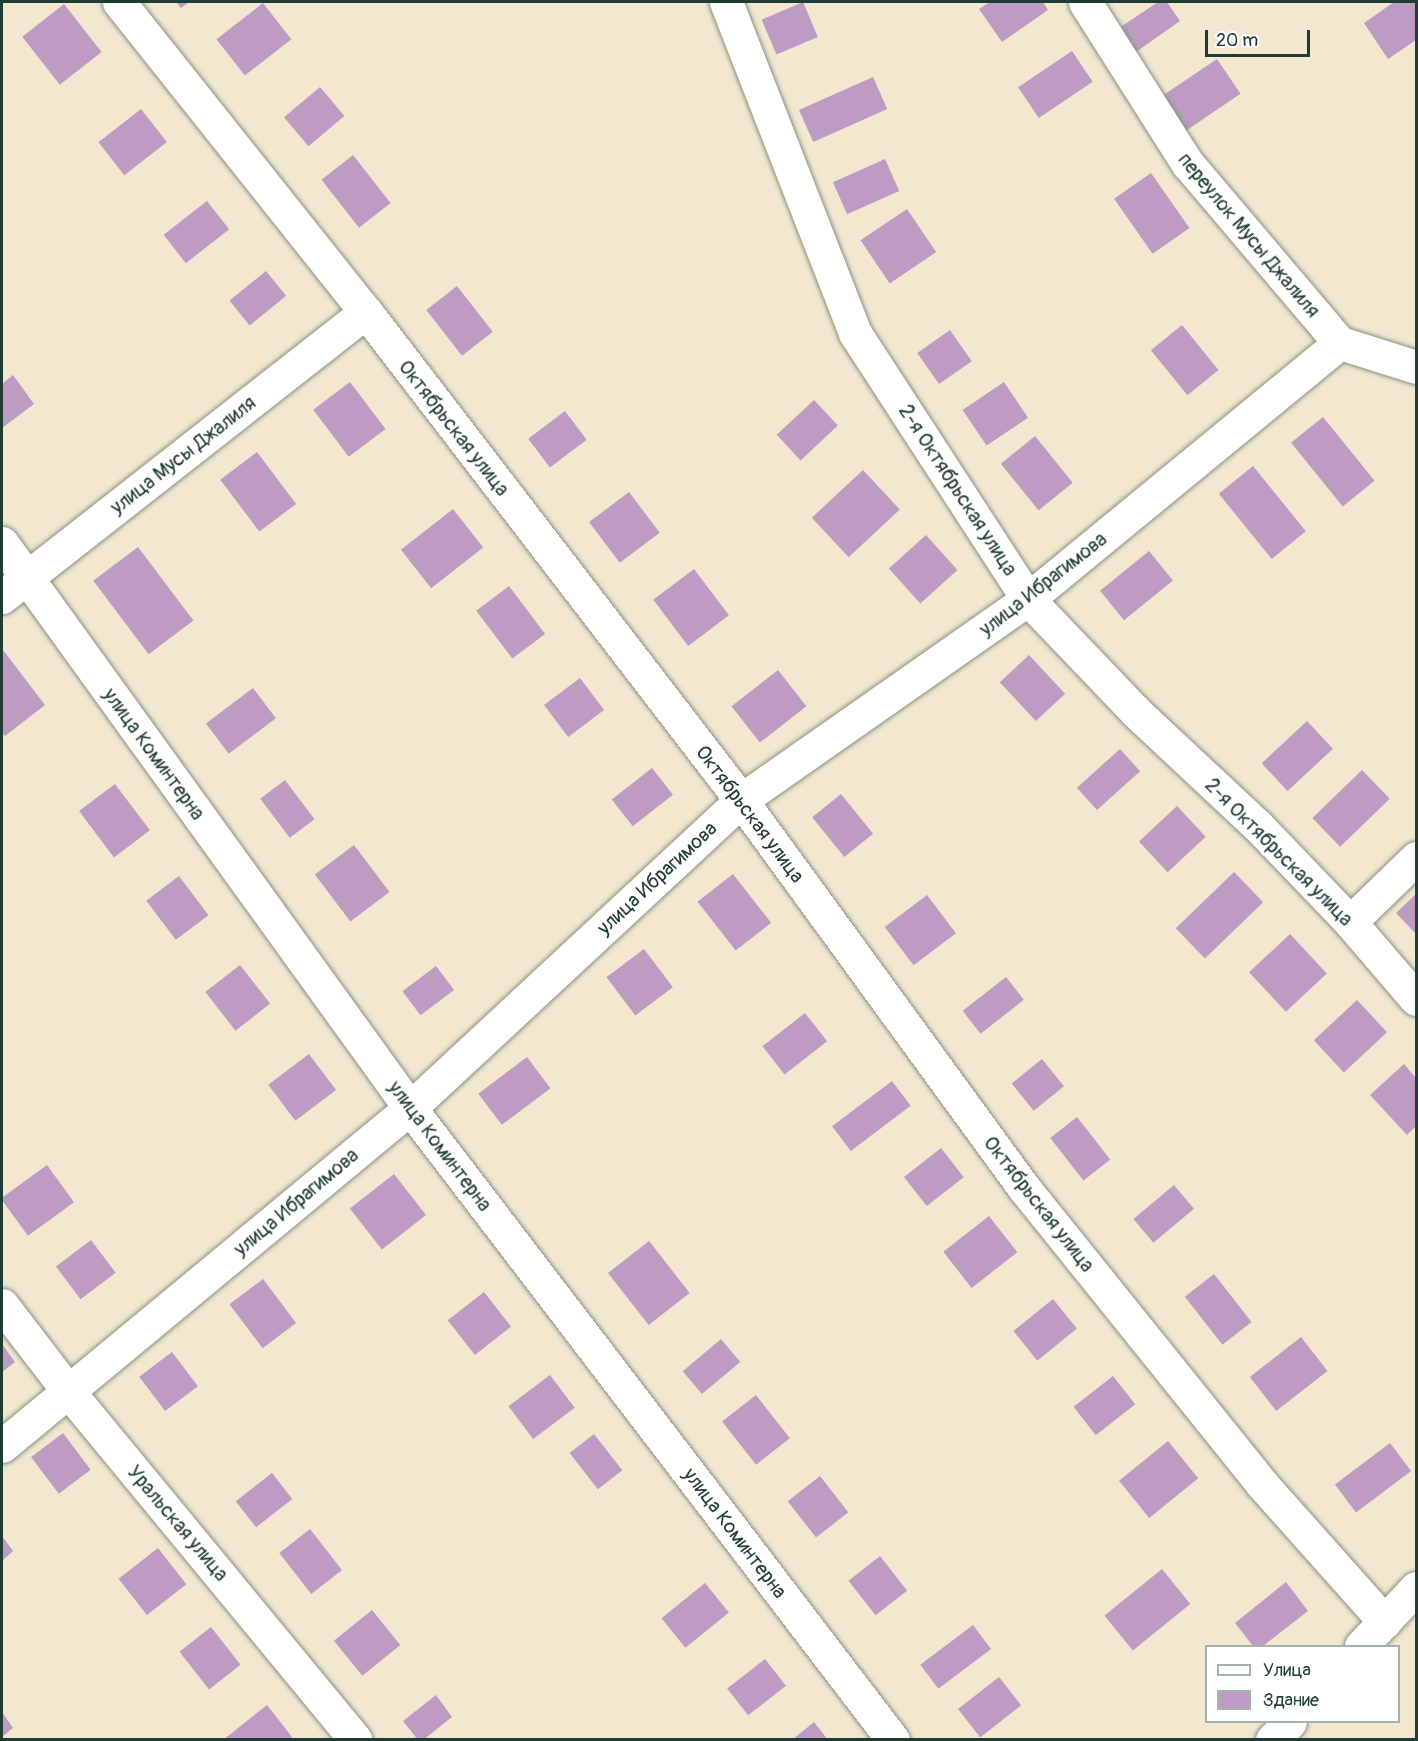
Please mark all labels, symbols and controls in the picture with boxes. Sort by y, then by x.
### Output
scale bar [1208,18,1313,56]
text: 20 m [1216,29,1258,52]
street label: переулок Мусы Джалиля [1173,148,1325,322]
street label: Октябрьская улица [393,355,515,501]
street label: улица Мусы Джалиля [106,391,260,519]
street label: 2-я Октябрьская улица [894,400,1022,580]
street label: улица Ибрагимова [974,527,1112,641]
street label: улица Коминтерна [98,683,210,825]
street label: Октябрьская улица [691,741,809,887]
street label: 2-я Октябрьская улица [1200,773,1358,931]
street label: улица Ибрагимова [592,816,722,940]
street label: улица Коминтерна [383,1076,497,1216]
street label: Октябрьская улица [978,1131,1100,1277]
street label: улица Ибрагимова [229,1143,363,1261]
street label: Уральская улица [123,1460,233,1586]
street label: улица Коминтерна [678,1463,792,1603]
legend [1205,1645,1400,1723]
text: Улица [1263,1659,1311,1682]
text: Здание [1263,1689,1319,1712]

